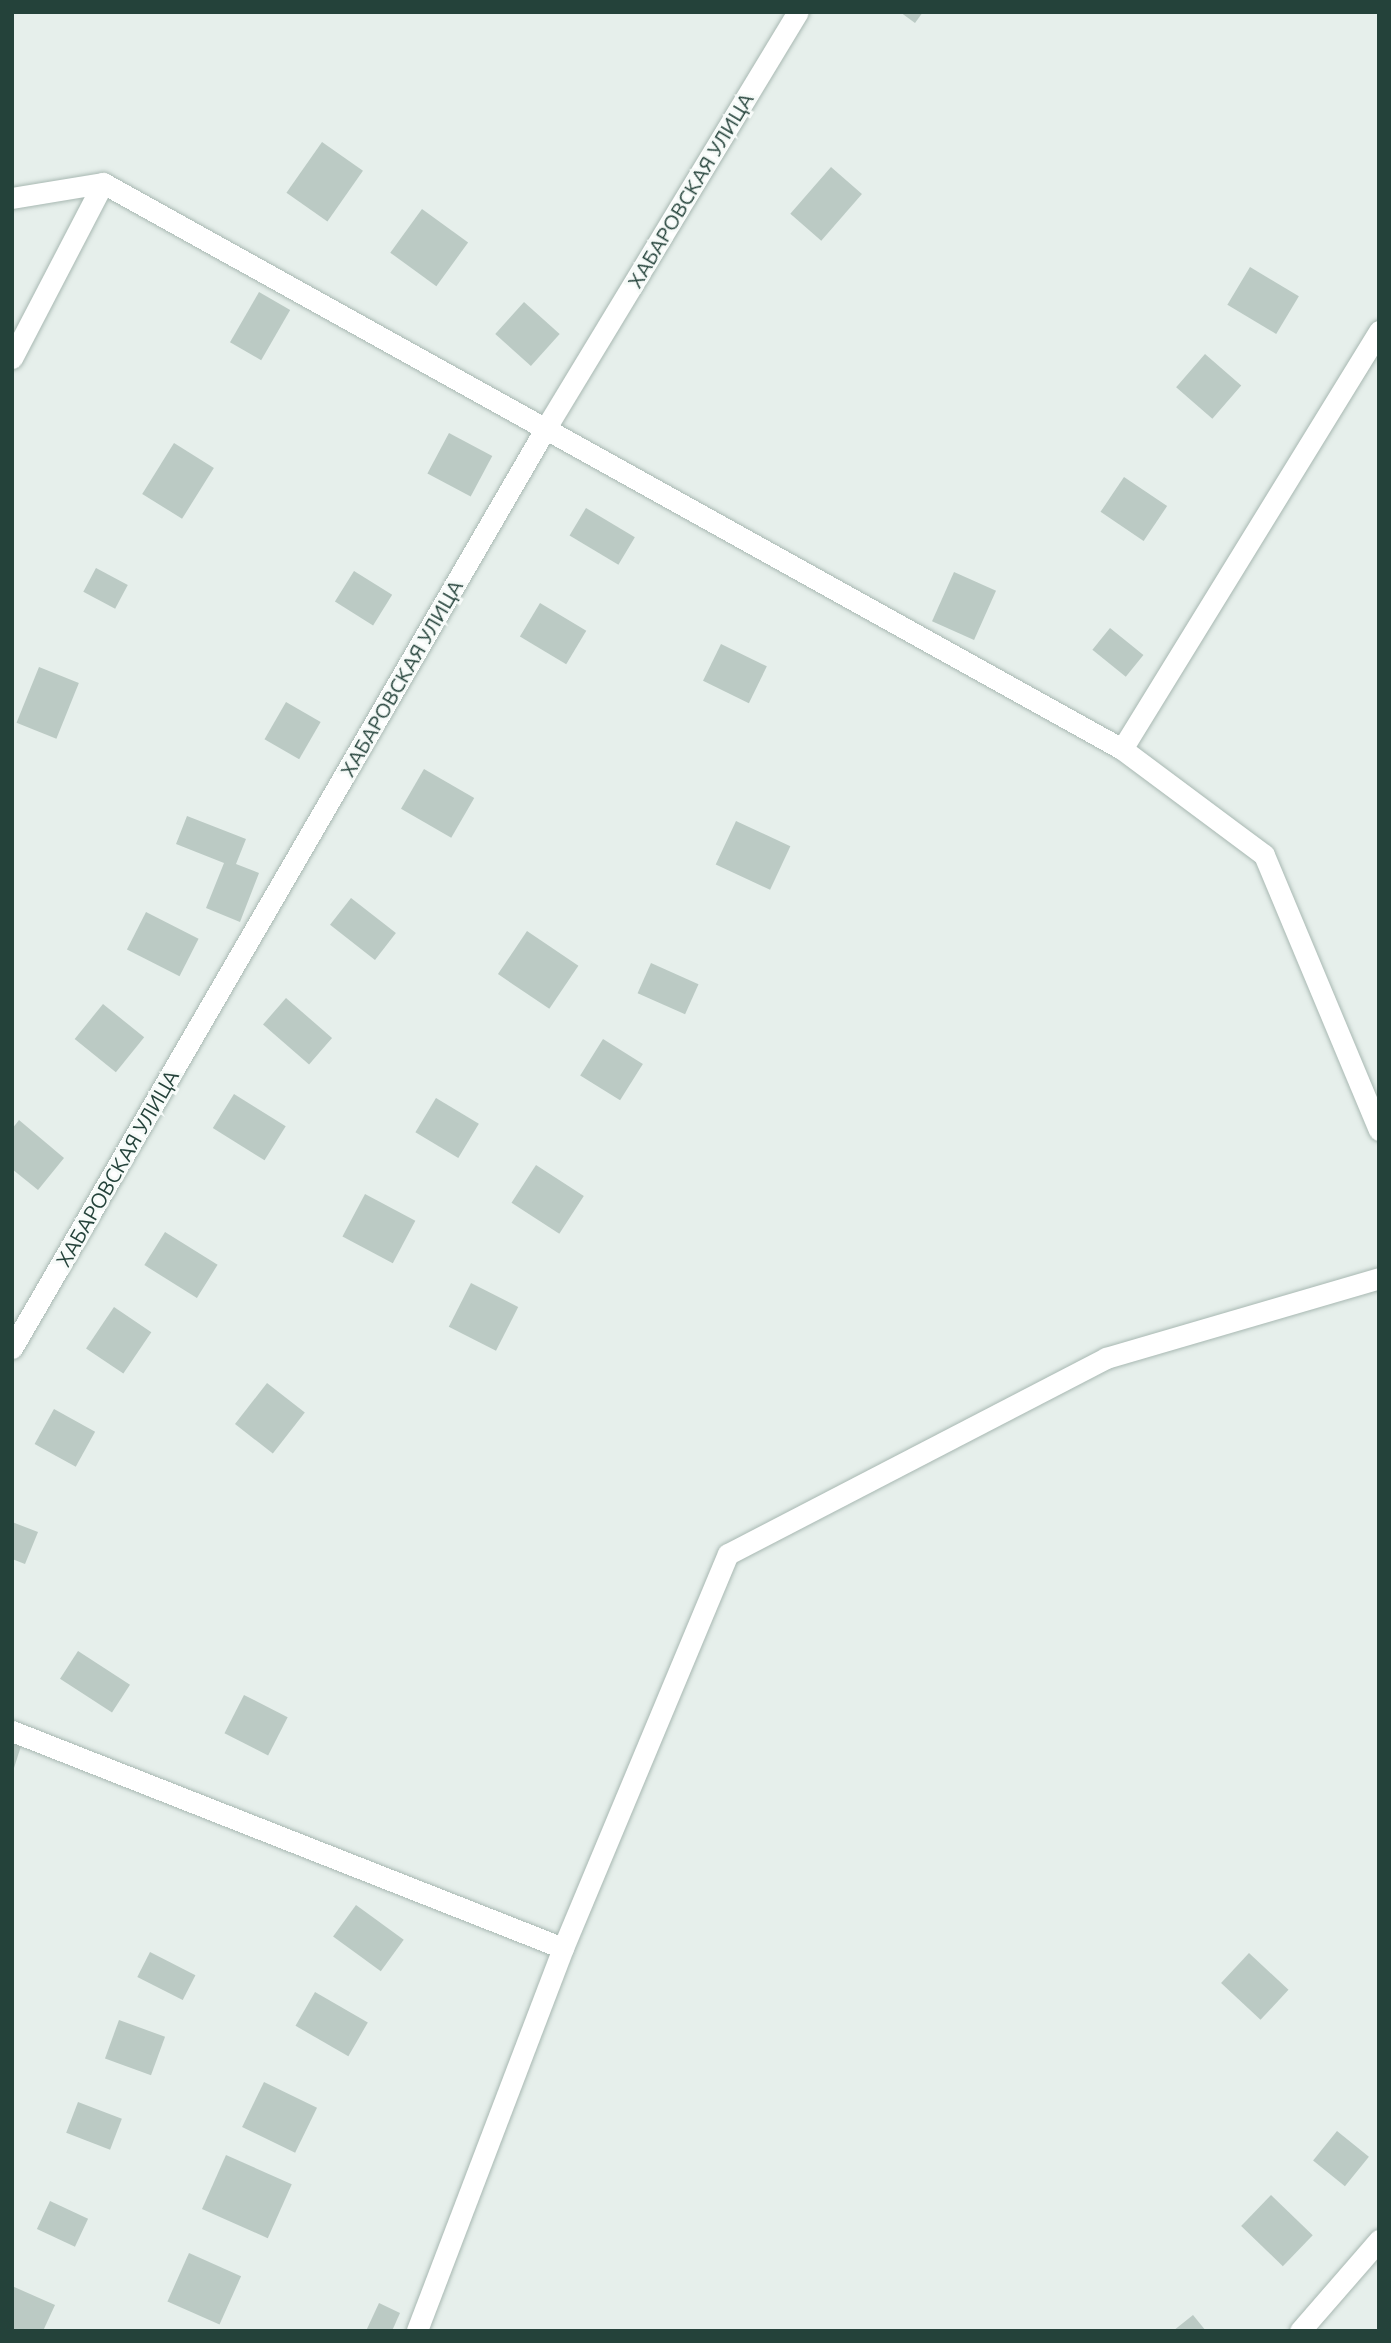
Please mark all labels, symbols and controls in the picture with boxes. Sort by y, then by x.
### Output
street label: ХАБАРОВСКАЯ УЛИЦА [622,88,758,292]
street label: ХАБАРОВСКАЯ УЛИЦА [334,575,468,781]
street label: ХАБАРОВСКАЯ УЛИЦА [50,1065,184,1271]

